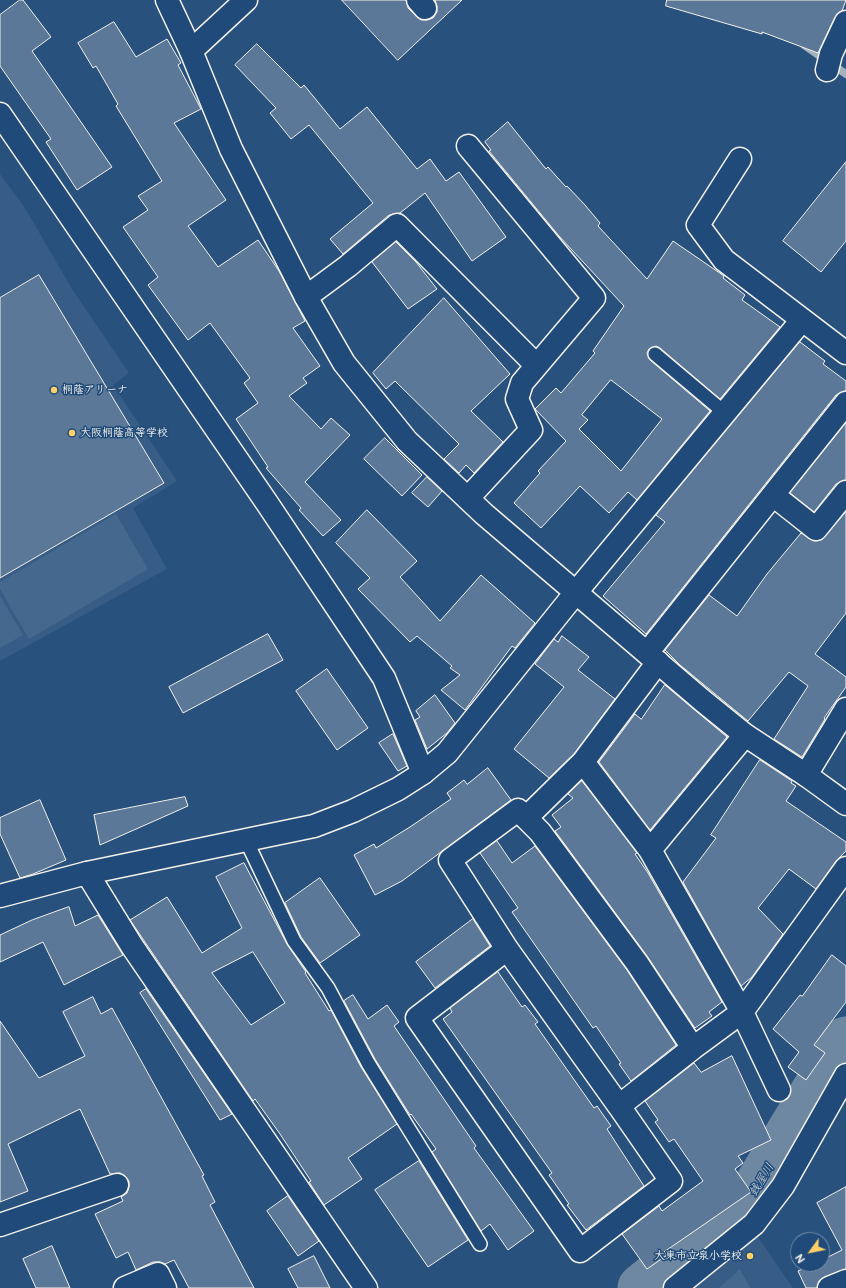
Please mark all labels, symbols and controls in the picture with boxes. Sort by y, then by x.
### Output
place label: 桐蔭アリーナ [62,383,128,397]
marker: 桐蔭アリーナ [49,385,59,395]
place label: 大阪桐蔭高等学校 [80,426,168,440]
marker: 大阪桐蔭高等学校 [67,428,77,438]
water label: 銭屋川 [747,1161,777,1199]
north arrow [790,1232,830,1272]
place label: 大東市立泉小学校 [654,1249,742,1263]
marker: 大東市立泉小学校 [745,1251,755,1261]
text: N [793,1251,808,1265]

